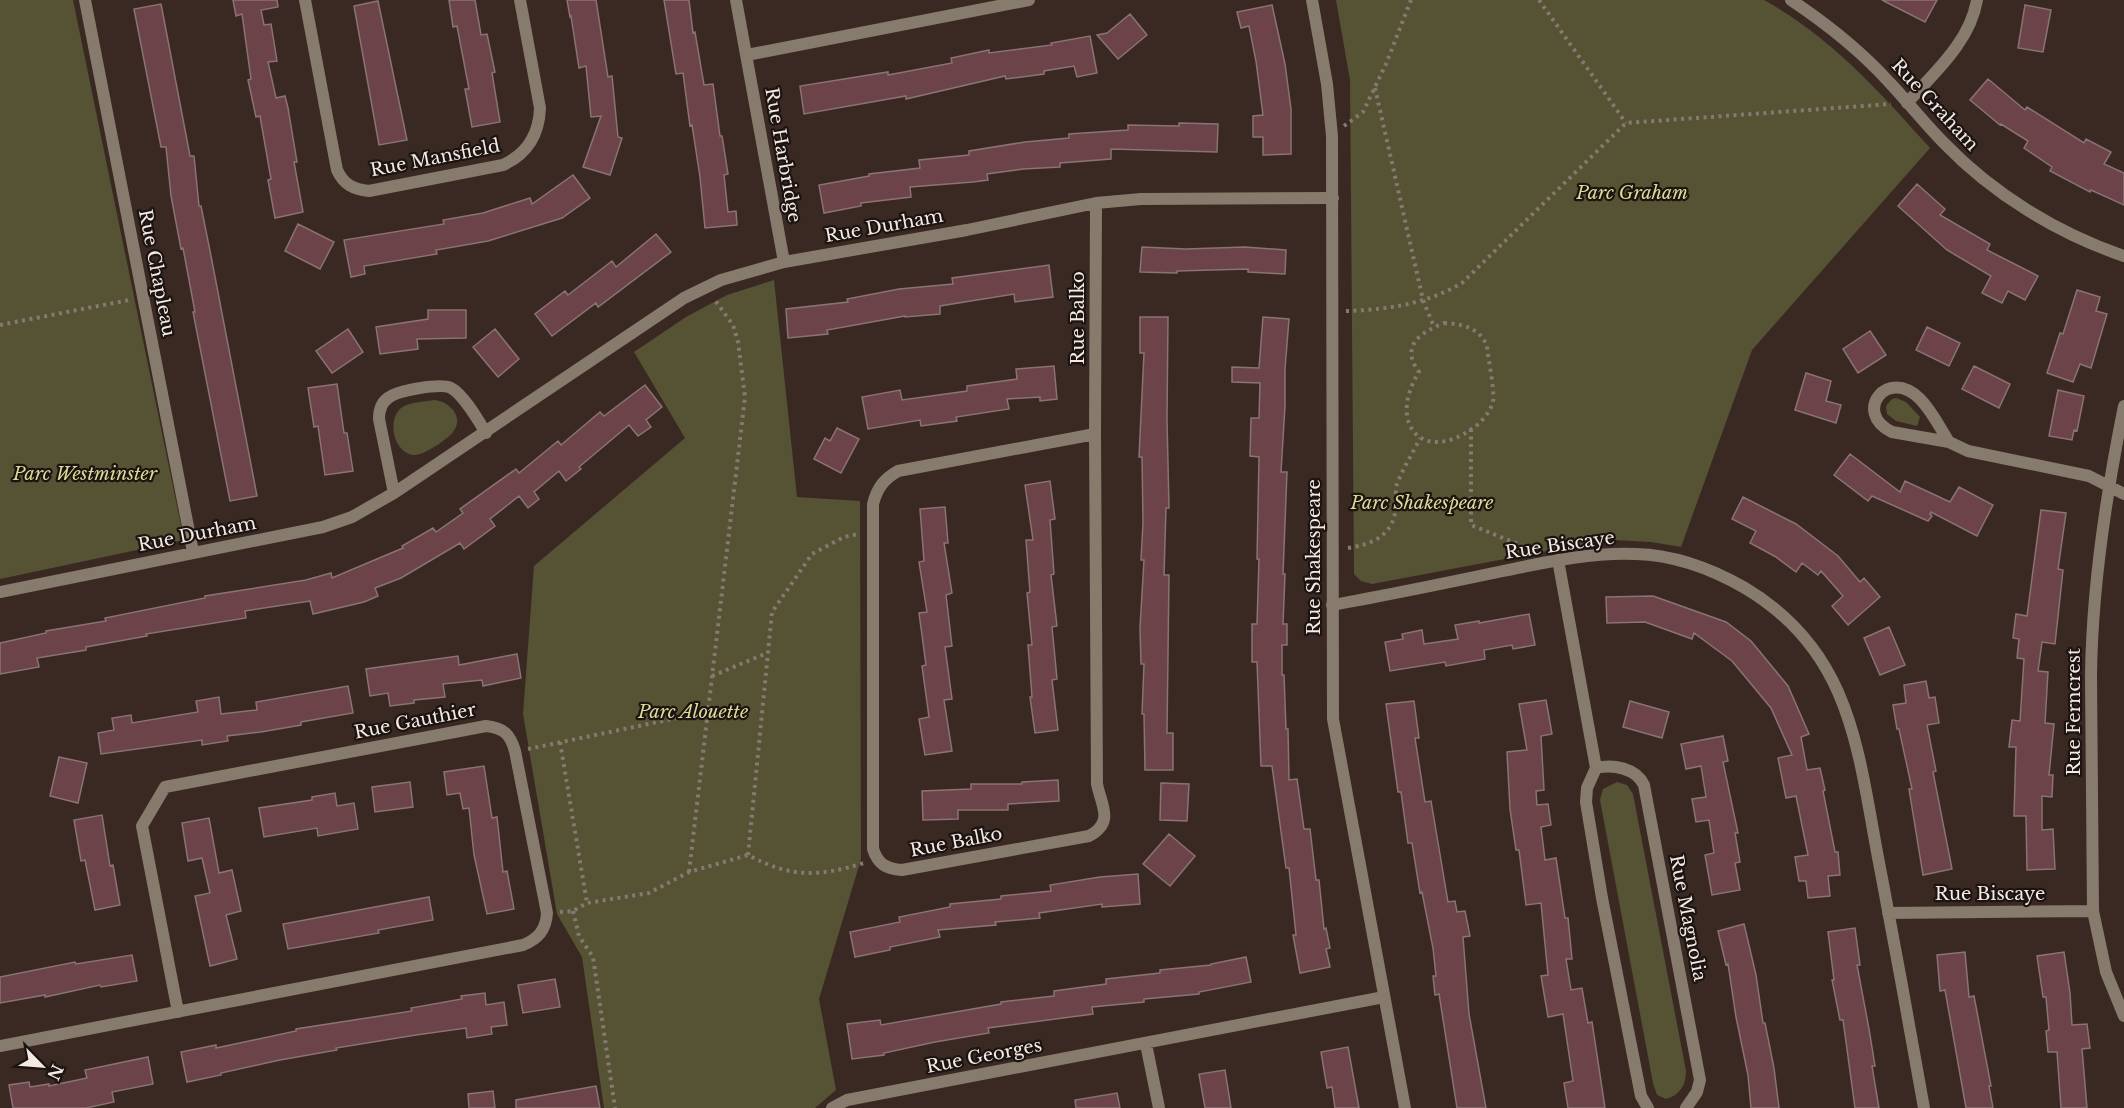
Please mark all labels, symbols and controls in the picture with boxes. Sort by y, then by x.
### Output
street label: Rue Graham [1887,54,1983,156]
street label: Rue Harbridge [760,86,806,224]
street label: Rue Mansfield [368,135,502,181]
park label: Parc Graham [1575,182,1688,204]
street label: Rue Durham [823,205,945,247]
street label: Rue Chapleau [134,208,180,338]
street label: Rue Balko [1067,271,1089,365]
park label: Parc Westminster [12,463,158,485]
street label: Rue Shakespeare [1303,479,1325,635]
park label: Parc Shakespeare [1350,492,1493,514]
street label: Rue Durham [136,512,258,556]
street label: Rue Biscaye [1504,526,1616,564]
street label: Rue Ferncrest [2063,648,2085,776]
street label: Rue Gauthier [352,698,478,744]
park label: Parc Alouette [637,701,748,723]
street label: Rue Balko [908,822,1004,862]
street label: Rue Magnolia [1665,853,1711,983]
street label: Rue Biscaye [1935,883,2045,905]
street label: Rue Georges [924,1034,1044,1078]
north arrow [12,1036,72,1096]
text: N [43,1061,68,1083]

